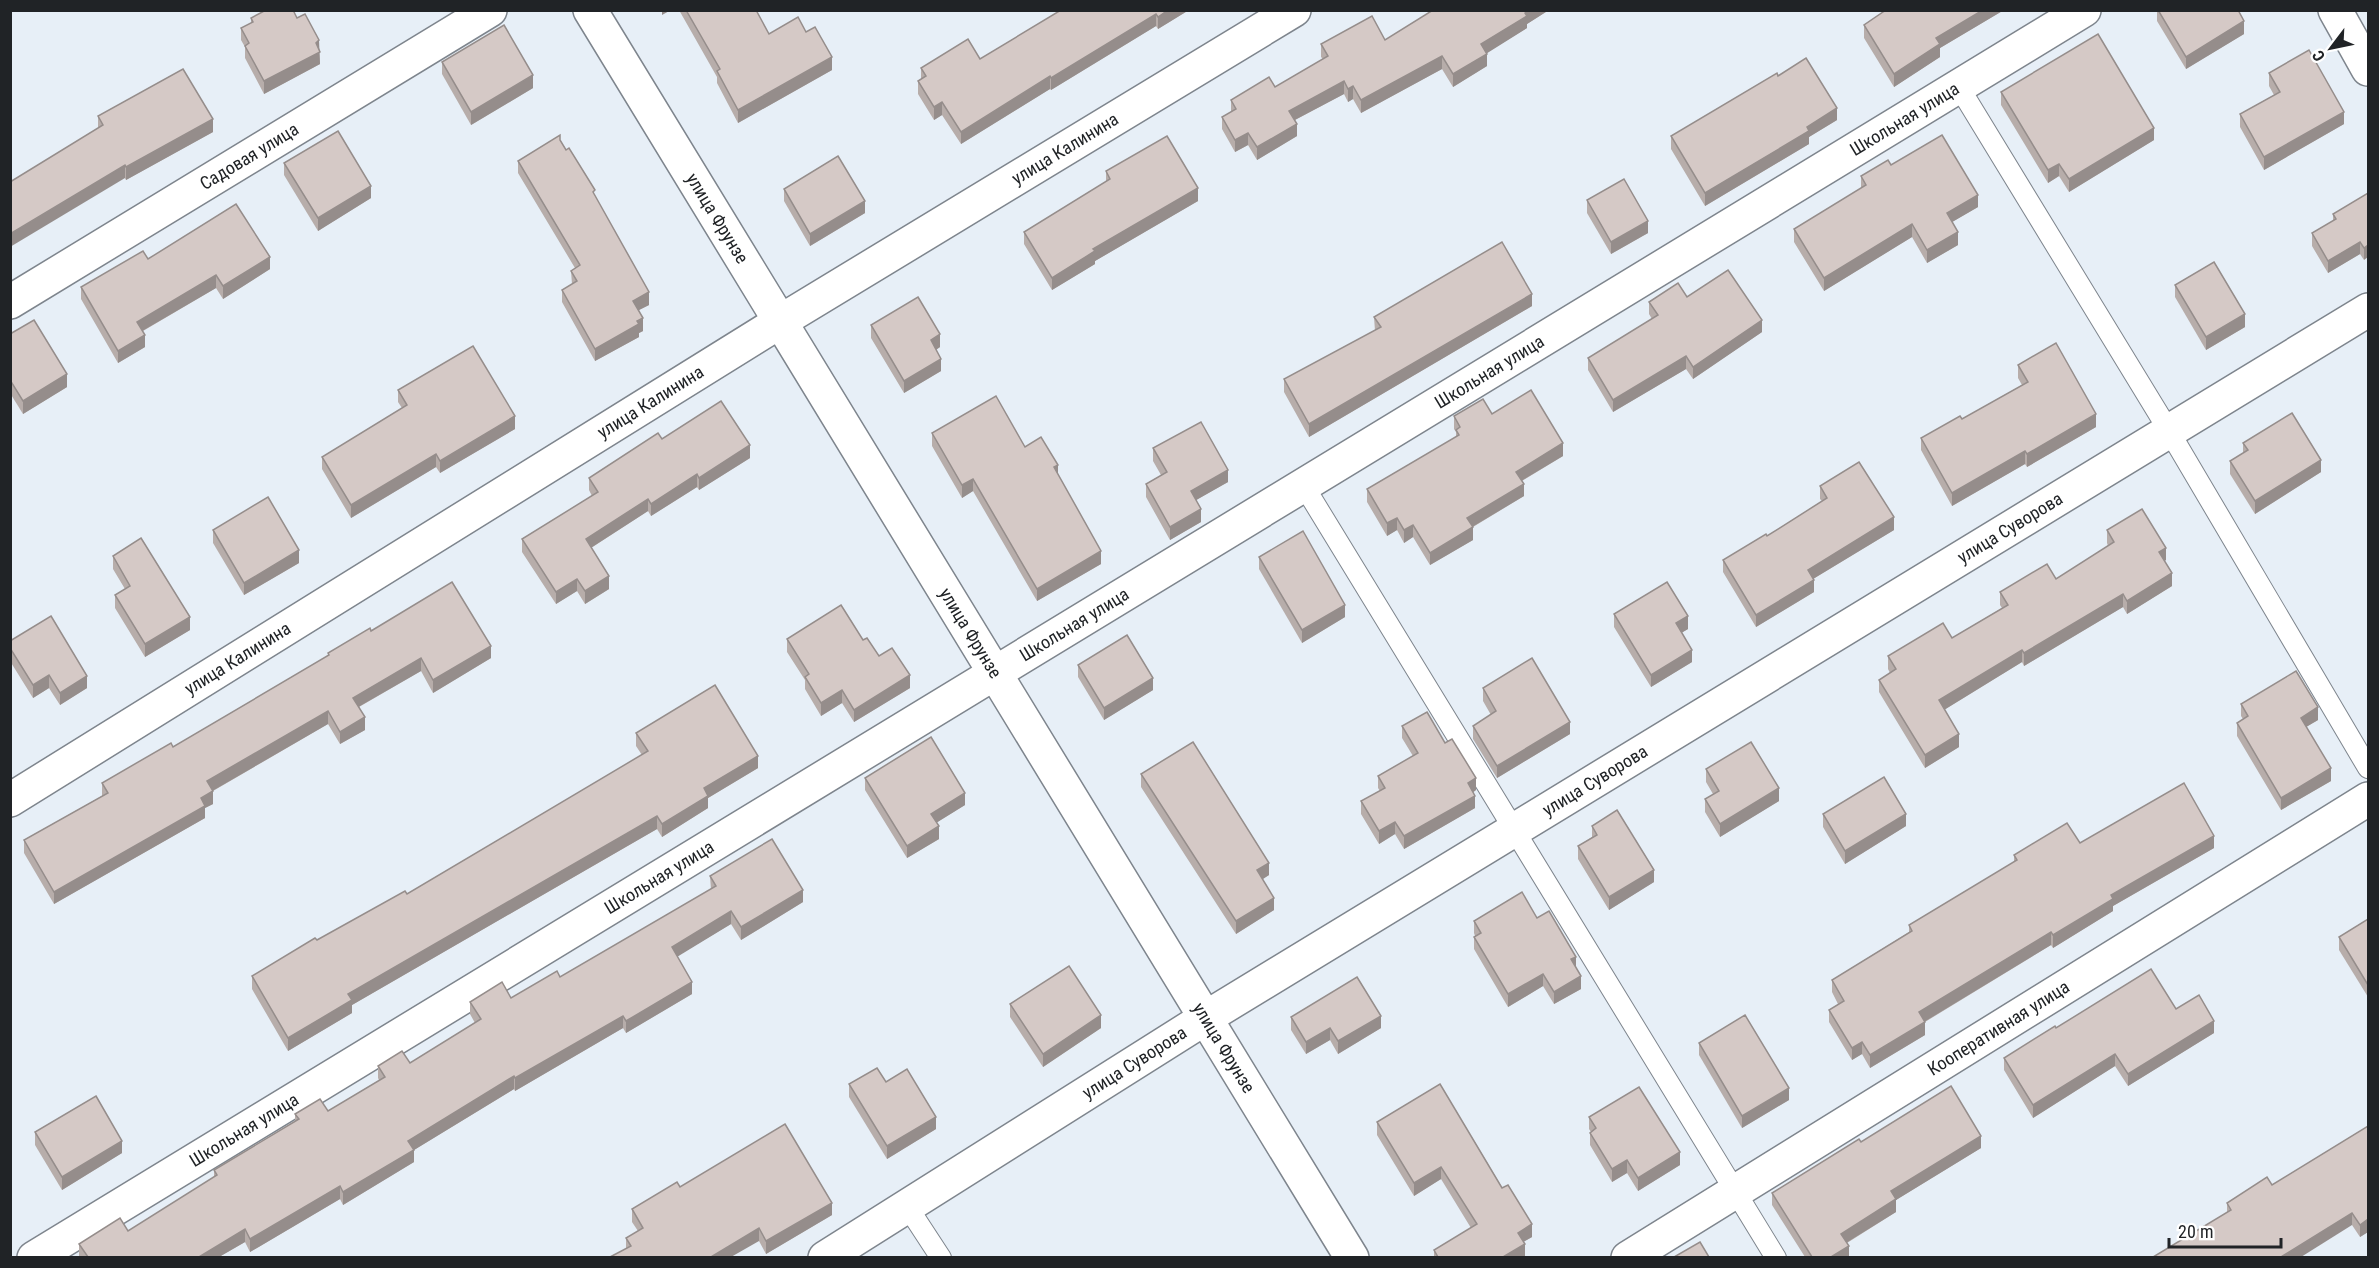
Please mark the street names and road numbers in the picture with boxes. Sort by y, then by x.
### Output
street label: Школьная улица [1846,78,1963,160]
street label: улица Калинина [1008,108,1122,189]
street label: Садовая улица [196,118,302,194]
street label: улица Фрунзе [682,169,753,267]
street label: Школьная улица [1431,330,1548,413]
street label: улица Калинина [593,361,707,443]
street label: улица Суворова [1954,488,2066,567]
street label: Школьная улица [1016,583,1133,665]
street label: улица Фрунзе [935,584,1006,682]
street label: улица Калинина [180,617,294,699]
street label: улица Суворова [1538,740,1651,820]
street label: Школьная улица [601,836,717,918]
street label: Кооперативная улица [1923,976,2073,1080]
street label: улица Фрунзе [1189,999,1260,1097]
street label: улица Суворова [1078,1022,1190,1103]
street label: Школьная улица [185,1088,302,1171]

